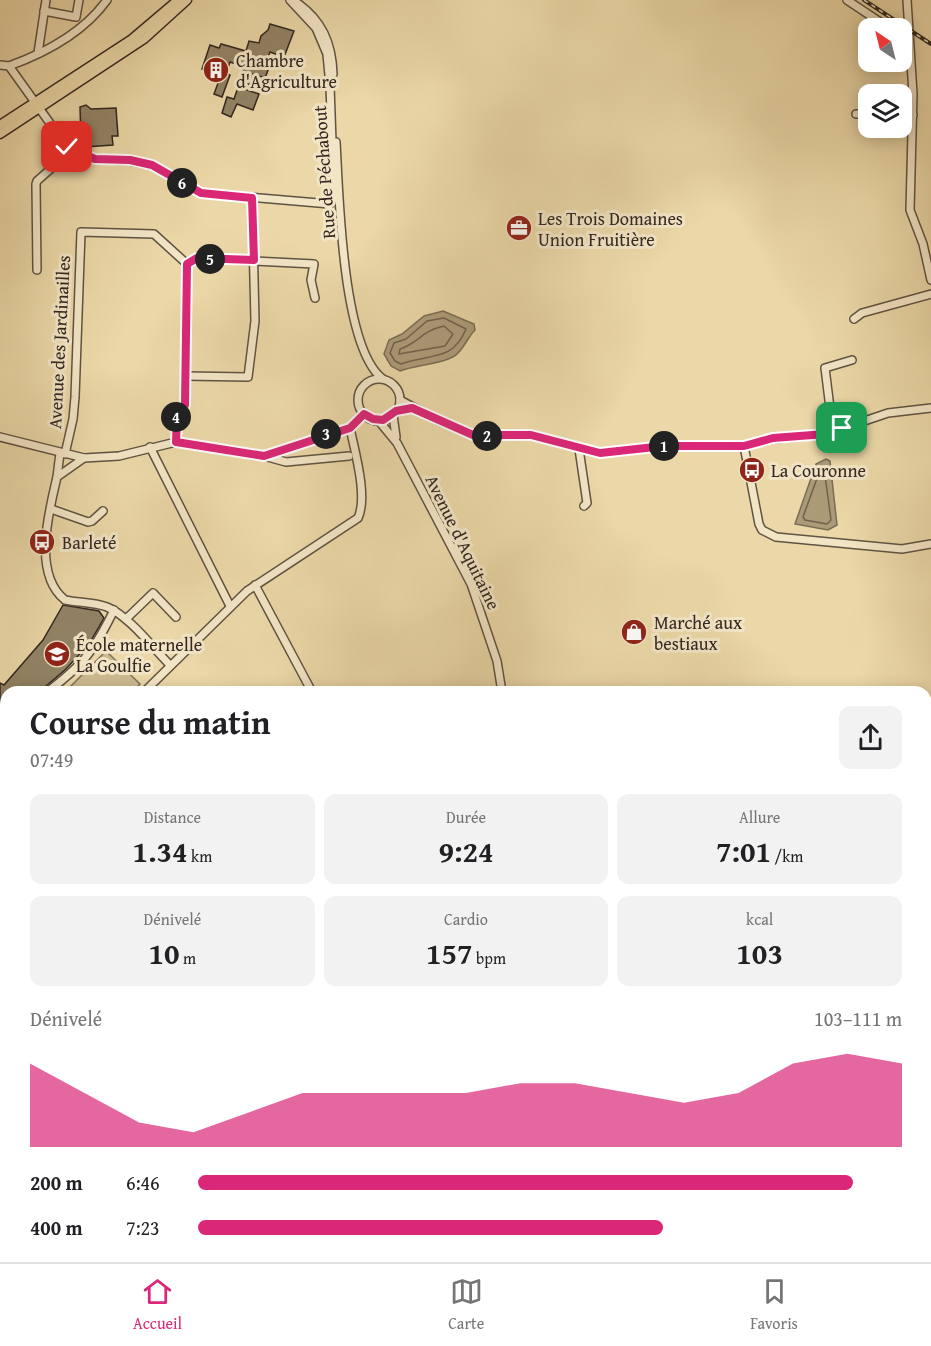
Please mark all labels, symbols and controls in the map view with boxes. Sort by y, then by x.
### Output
north arrow [858,18,912,72]
map controls [858,18,912,138]
place label: Chambre d'Agriculture [236,47,337,95]
building icon: Chambre d'Agriculture [201,55,231,85]
button: layers [858,84,912,138]
street label: Rue de Péchabout [306,104,342,240]
pin [41,121,92,172]
icon: check [50,130,83,163]
pin: 6 [167,168,197,198]
text: 6 [178,171,186,195]
place label: Les Trois Domaines Union Fruitière [538,205,683,253]
office icon: Les Trois Domaines Union Fruitière [504,213,534,243]
pin: 5 [195,244,225,274]
text: 5 [206,247,214,271]
street label: Avenue des Jardinailles [41,254,77,430]
pin: 4 [161,402,191,432]
pin [816,402,867,453]
text: 4 [172,405,180,429]
icon: arrive [825,411,858,444]
pin: 3 [311,419,341,449]
pin: 2 [472,421,502,451]
text: 3 [322,422,330,446]
text: 2 [483,424,491,448]
pin: 1 [649,431,679,461]
text: 1 [660,434,668,458]
bus stop icon: La Couronne [737,455,767,485]
place label: La Couronne [771,457,866,484]
street label: Avenue d'Aquitaine [419,470,507,614]
bus stop icon: Barleté [27,527,57,557]
place label: Barleté [62,529,116,556]
place label: Marché aux bestiaux [654,609,743,657]
shop icon: Marché aux bestiaux [619,617,649,647]
place label: École maternelle La Goulfie [76,631,202,679]
school or university icon: École maternelle La Goulfie [42,639,72,669]
text: Course du matin [30,698,271,746]
button: share [839,706,902,769]
text: 07:49 [30,745,73,774]
text: Distance [144,805,201,829]
text: Durée [446,805,486,829]
text: Allure [739,805,780,829]
text: 1.34 [132,829,188,873]
text: 9:24 [438,829,494,873]
text: 7:01 [716,829,771,873]
text: km [188,844,212,868]
text: /km [771,844,803,868]
text: Dénivelé [143,907,201,931]
text: Cardio [444,907,488,931]
text: kcal [746,907,773,931]
text: 10 [148,931,180,975]
text: 157 [426,931,473,975]
text: 103 [736,931,783,975]
text: m [180,946,196,970]
text: bpm [473,946,506,970]
text: Dénivelé [30,1004,102,1033]
text: 103–111 m [814,1004,902,1033]
text: 200 m [30,1168,83,1197]
text: 6:46 [126,1168,160,1197]
text: 400 m [30,1213,83,1242]
text: 7:23 [126,1213,160,1242]
tab: Accueil [133,1275,182,1335]
tab: Carte [448,1275,484,1335]
tab: Favoris [750,1275,798,1335]

